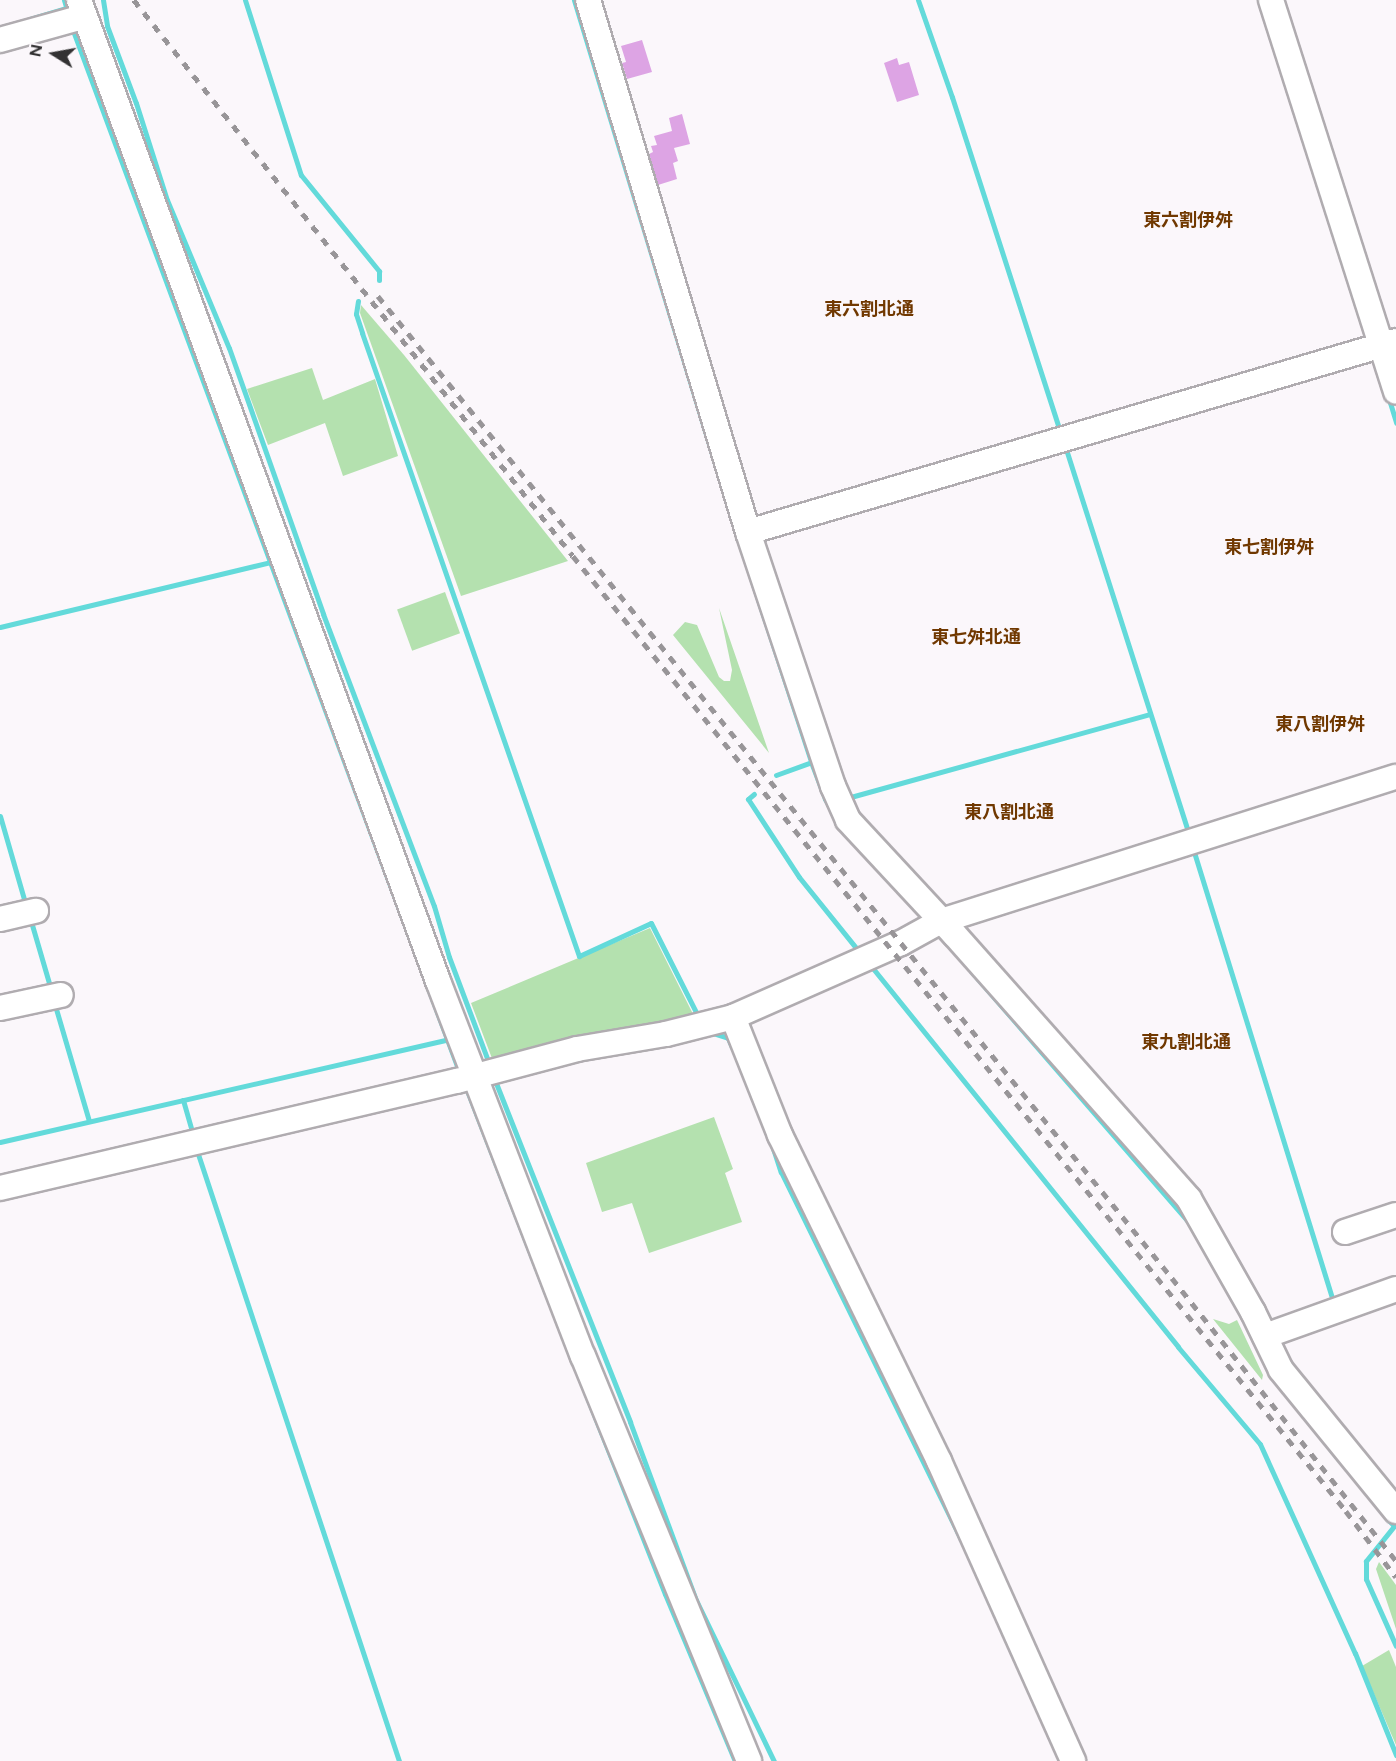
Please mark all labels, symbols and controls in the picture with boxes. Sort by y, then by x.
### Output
north arrow [24,24,84,84]
text: N [25,43,46,58]
district label: 東六割伊舛 [1143,209,1233,231]
district label: 東六割北通 [824,298,914,320]
district label: 東七割伊舛 [1224,536,1314,558]
district label: 東七舛北通 [931,626,1021,648]
district label: 東八割伊舛 [1275,713,1365,735]
district label: 東八割北通 [964,801,1054,823]
district label: 東九割北通 [1141,1031,1231,1053]

